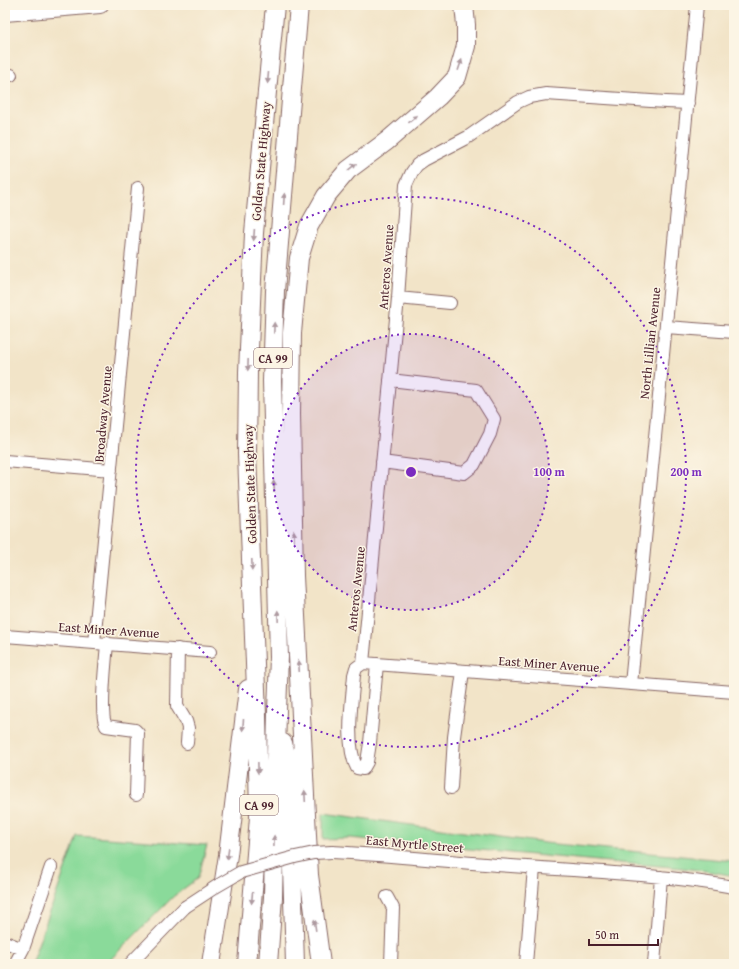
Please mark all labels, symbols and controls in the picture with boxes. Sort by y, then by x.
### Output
one-way arrow [458,59,464,71]
one-way arrow [265,72,272,84]
street label: Golden State Highway [246,100,276,221]
one-way arrow [407,114,418,123]
one-way arrow [347,163,358,171]
one-way arrow [280,193,287,205]
street label: Anteros Avenue [374,224,398,310]
one-way arrow [250,229,257,241]
street label: North Lillian Avenue [635,286,665,400]
one-way arrow [270,322,277,334]
road number: CA 99 [254,348,292,368]
one-way arrow [245,359,251,372]
street label: Broadway Avenue [89,365,117,463]
street label: Golden State Highway [238,423,262,544]
text: 100 m [533,463,566,480]
text: 200 m [670,463,703,480]
centre of rings [404,465,418,479]
one-way arrow [271,479,277,492]
one-way arrow [290,530,297,542]
street label: Anteros Avenue [342,545,370,633]
one-way arrow [249,559,255,572]
one-way arrow [275,609,281,622]
street label: East Miner Avenue [58,617,160,643]
street label: East Miner Avenue [498,651,600,677]
one-way arrow [295,660,302,672]
one-way arrow [240,719,246,731]
one-way arrow [255,762,261,775]
one-way arrow [302,790,309,802]
road number: CA 99 [240,795,278,815]
street label: East Myrtle Street [365,830,465,858]
one-way arrow [271,834,277,847]
one-way arrow [225,848,231,860]
one-way arrow [249,892,256,904]
one-way arrow [312,919,318,931]
scale bar [589,921,658,947]
text: 50 m [595,926,619,943]

